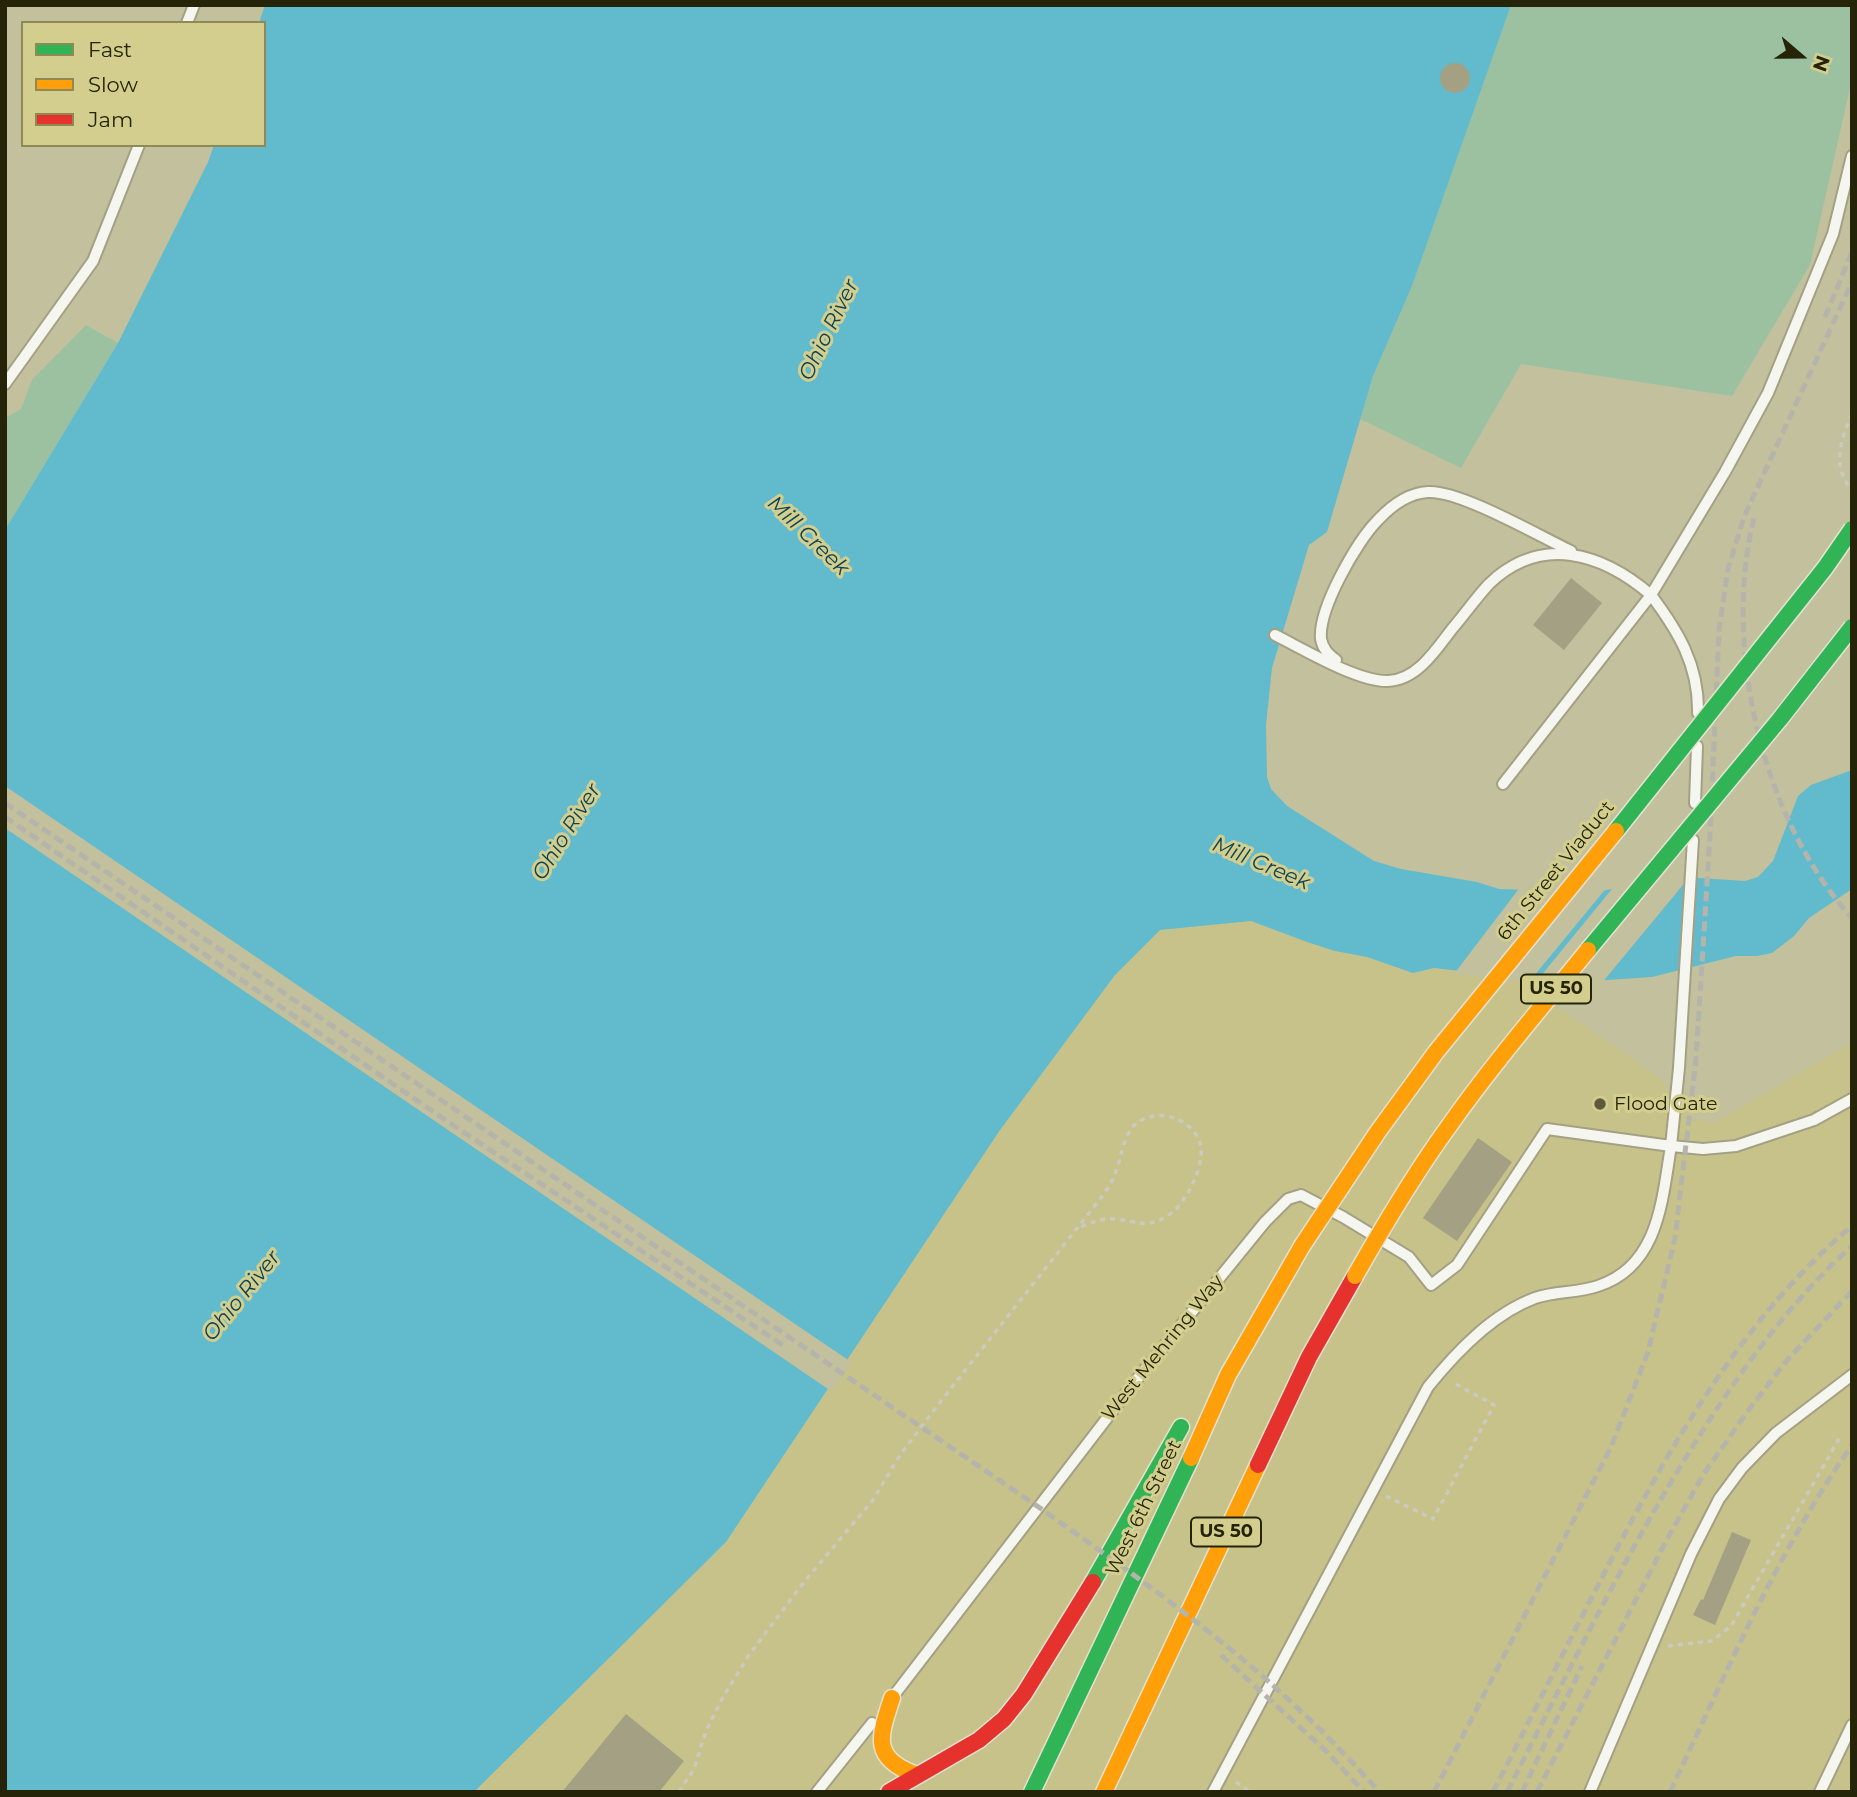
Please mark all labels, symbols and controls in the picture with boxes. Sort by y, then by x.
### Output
legend [21,21,266,147]
north arrow [1766,21,1836,91]
text: Fast [88,37,132,62]
text: N [1808,52,1835,74]
text: Slow [88,72,138,97]
text: Jam [88,107,133,132]
water label: Ohio River [794,275,864,385]
water label: Mill Creek [762,491,854,581]
water label: Ohio River [527,779,607,885]
street label: 6th Street Viaduct [1493,797,1619,945]
water label: Mill Creek [1208,832,1314,896]
road number: US 50 [1521,974,1591,1004]
place label: Flood Gate [1614,1093,1718,1115]
marker: Flood Gate [1592,1096,1608,1112]
water label: Ohio River [198,1246,286,1346]
street label: West Mehring Way [1097,1271,1229,1425]
street label: West 6th Street [1101,1436,1187,1580]
road number: US 50 [1191,1518,1261,1546]

